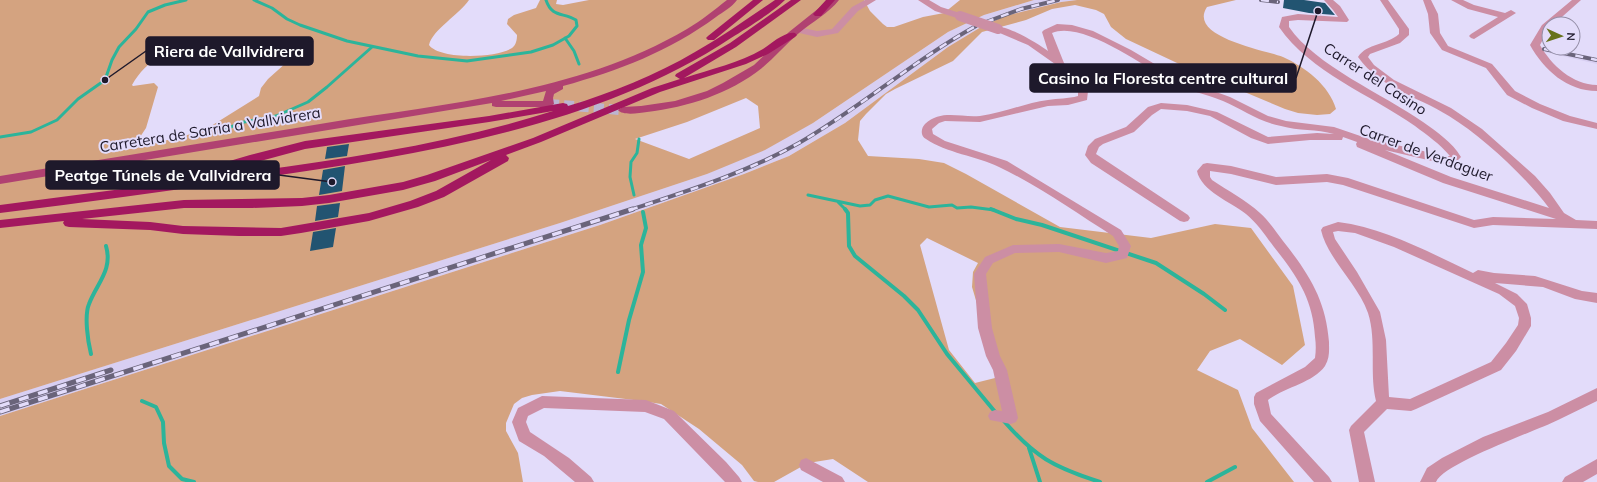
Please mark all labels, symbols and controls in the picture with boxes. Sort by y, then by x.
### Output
north arrow [1541,16,1581,56]
text: N [1564,32,1578,41]
callout: Riera de Vallvidrera [146,37,313,65]
street label: Carrer del Casino [1320,38,1430,119]
text: Riera de Vallvidrera [154,41,304,61]
callout: Casino la Floresta centre cultural [1030,64,1296,92]
text: Casino la Floresta centre cultural [1038,68,1288,88]
street label: Carretera de Sarria a Vallvidrera [98,103,322,156]
street label: Carrer de Verdaguer [1357,120,1496,186]
callout: Peatge Túnels de Vallvidrera [46,161,279,189]
text: Peatge Túnels de Vallvidrera [54,165,272,185]

